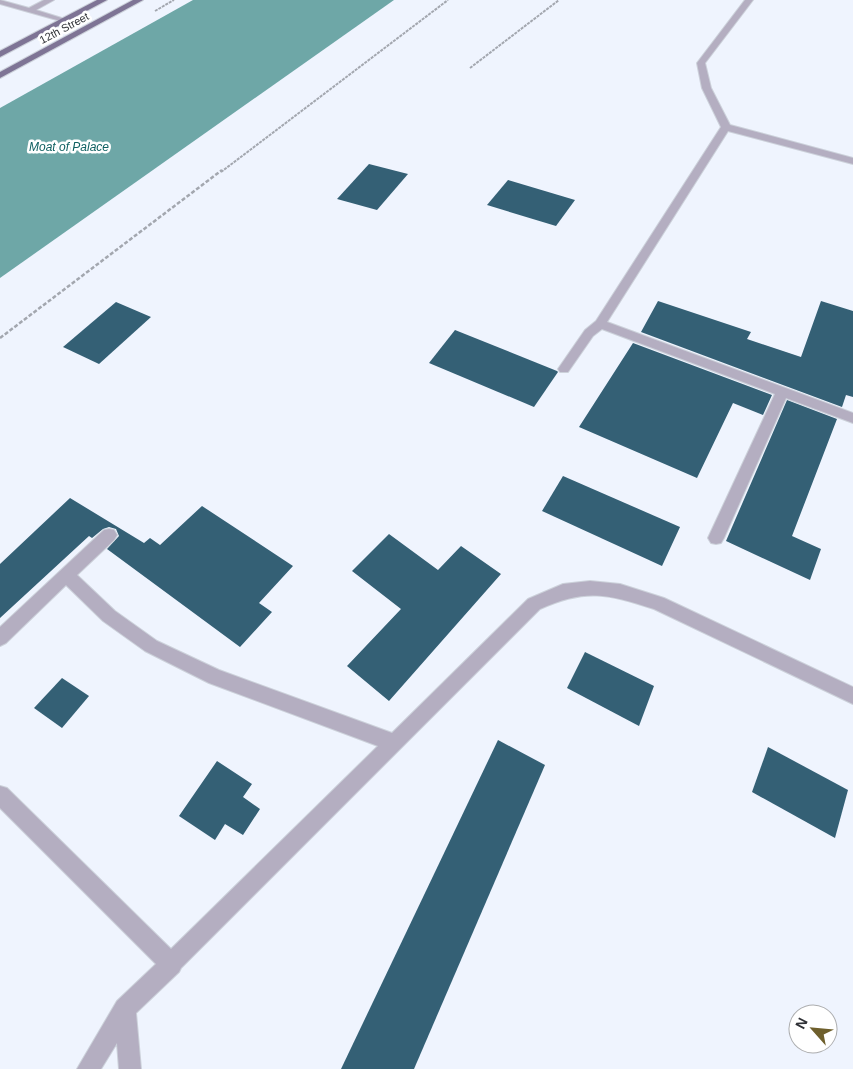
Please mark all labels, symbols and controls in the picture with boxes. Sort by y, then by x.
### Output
street label: 12th Street [37,10,91,46]
water label: Moat of Palace [29,140,109,154]
north arrow [788,1004,838,1054]
text: N [792,1015,811,1031]

